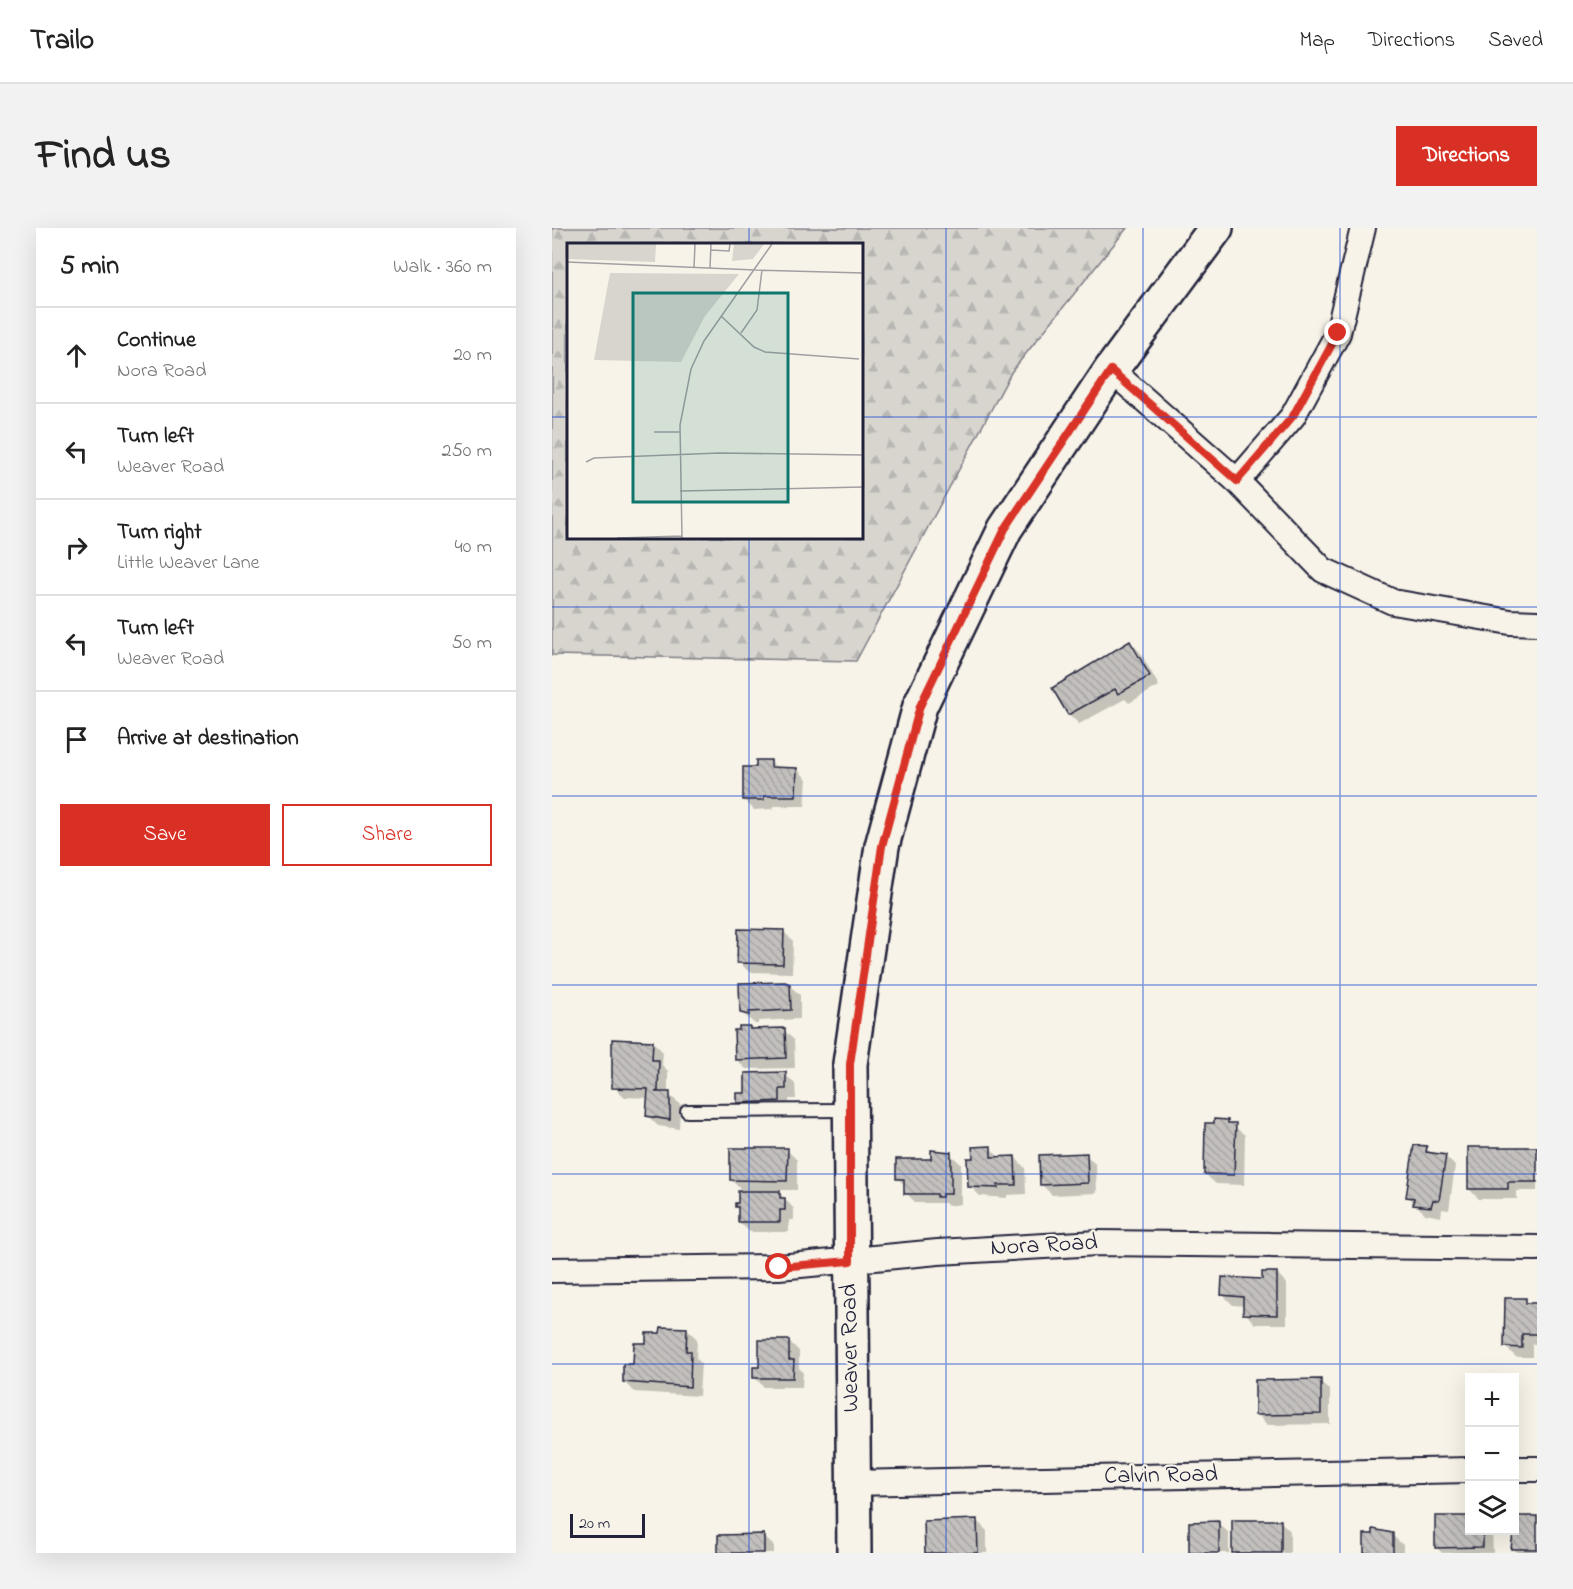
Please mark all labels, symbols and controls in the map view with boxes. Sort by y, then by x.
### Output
text: Trailo [30,21,94,62]
text: Map [1299,26,1335,56]
text: Directions [1368,26,1455,56]
text: Saved [1488,26,1543,56]
text: Find us [36,126,171,187]
button: Directions [1396,126,1537,186]
inset map [567,243,862,538]
text: 5 min [60,248,119,286]
text: Walk · 360 m [393,253,492,282]
route end [1324,319,1350,345]
text: Continue [117,325,196,357]
icon: ahead [60,339,93,372]
text: 20 m [453,341,492,370]
text: Nora Road [117,357,206,386]
text: Turn left [117,421,194,453]
icon: left [60,435,93,468]
text: 250 m [441,437,492,466]
text: Weaver Road [117,453,224,482]
text: Turn right [117,517,202,549]
icon: right [60,531,93,564]
text: 40 m [455,533,492,562]
text: Little Weaver Lane [117,549,260,578]
text: Turn left [117,613,194,645]
icon: left [60,627,93,660]
text: 50 m [451,629,492,658]
text: Weaver Road [117,645,224,674]
icon: arrive [60,723,93,756]
text: Arrive at destination [117,723,299,755]
button: Save [60,804,270,866]
button: Share [282,804,492,866]
street label: Nora Road [990,1226,1099,1266]
route start [765,1253,791,1279]
street label: Weaver Road [832,1283,870,1413]
map controls [1465,1373,1519,1535]
button: + [1465,1373,1519,1427]
button: − [1465,1427,1519,1481]
street label: Calvin Road [1104,1458,1219,1494]
button: layers [1465,1481,1519,1535]
scale bar [570,1511,645,1538]
text: 20 m [579,1512,610,1536]

